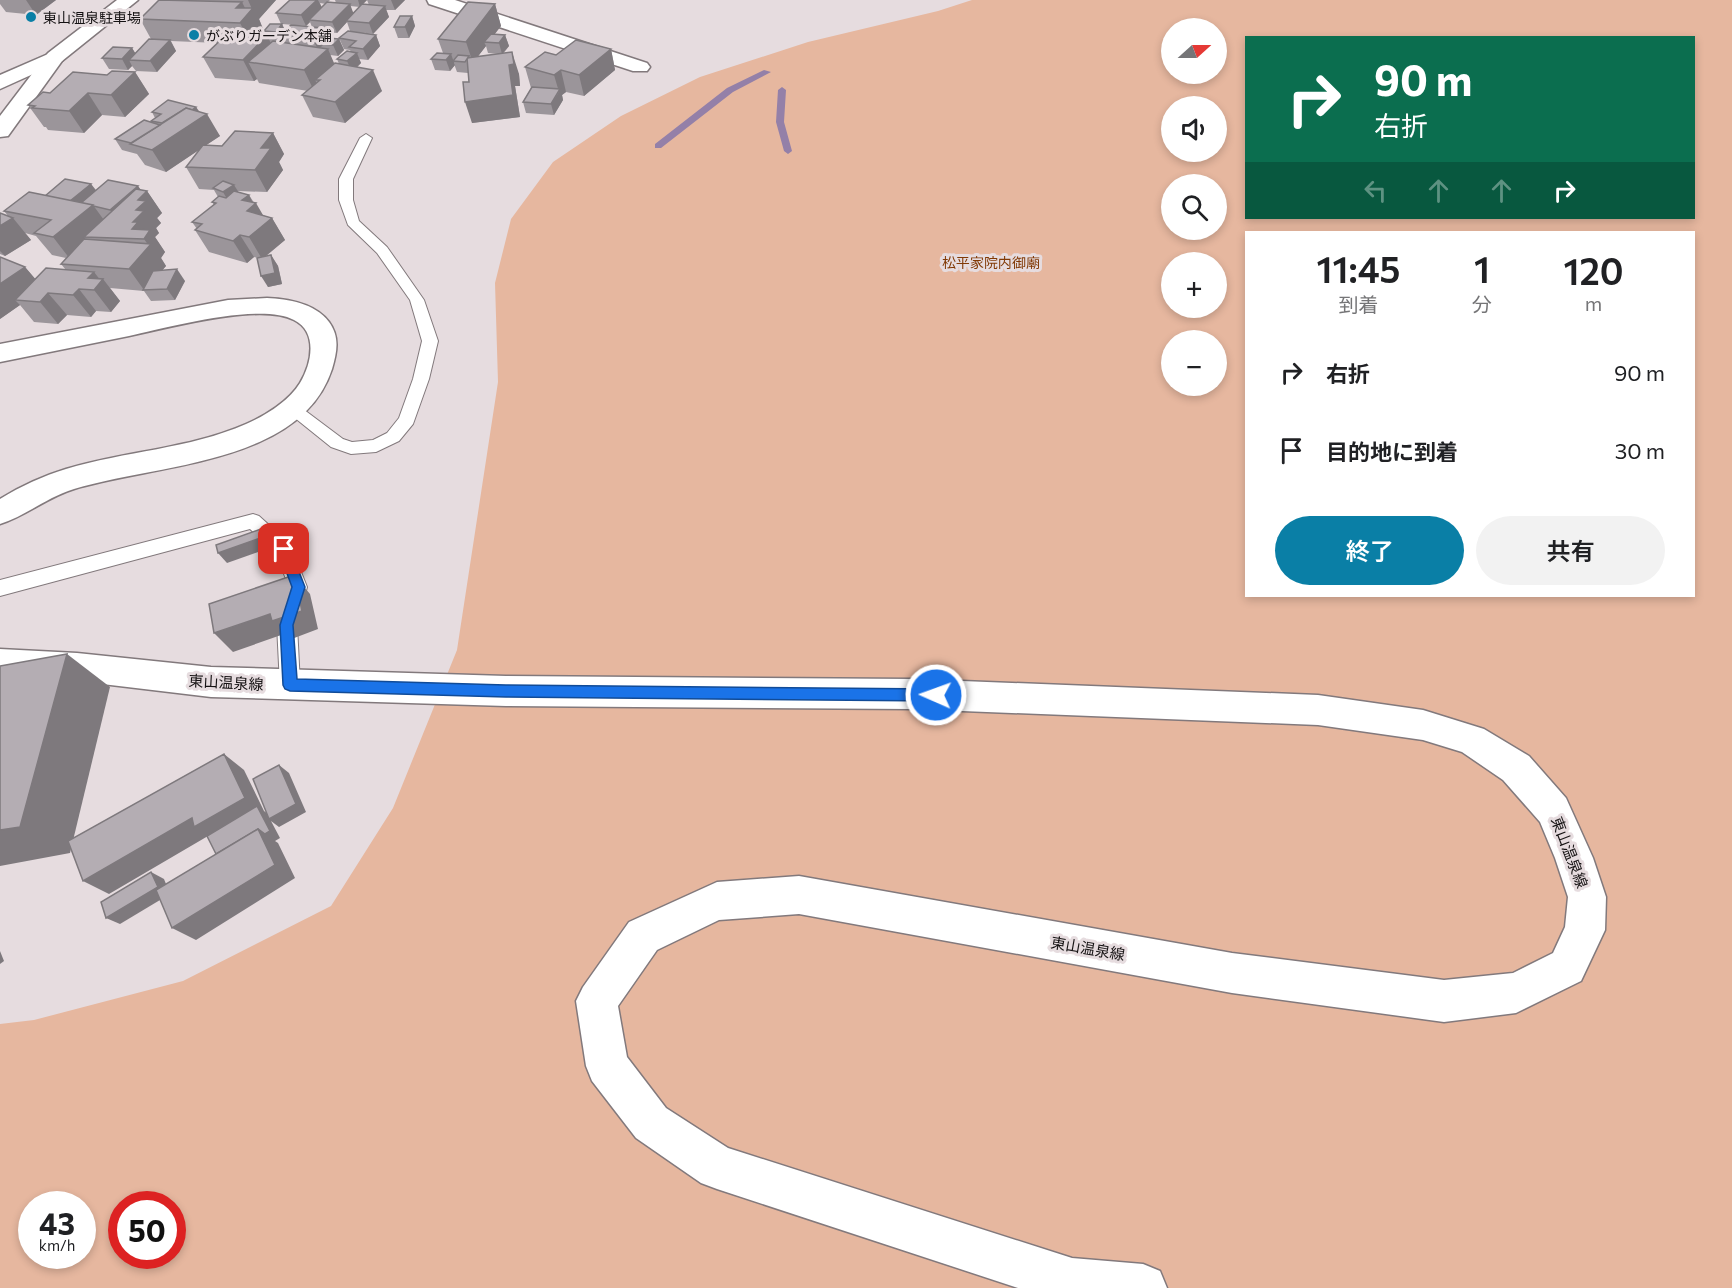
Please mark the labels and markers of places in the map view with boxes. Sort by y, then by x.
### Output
place label: 東山温泉駐車場 [43,9,141,26]
marker: 東山温泉駐車場 [24,10,38,24]
place label: がぶりガーデン本舗 [206,27,332,44]
marker: がぶりガーデン本舗 [187,28,201,42]
pin [258,523,309,574]

